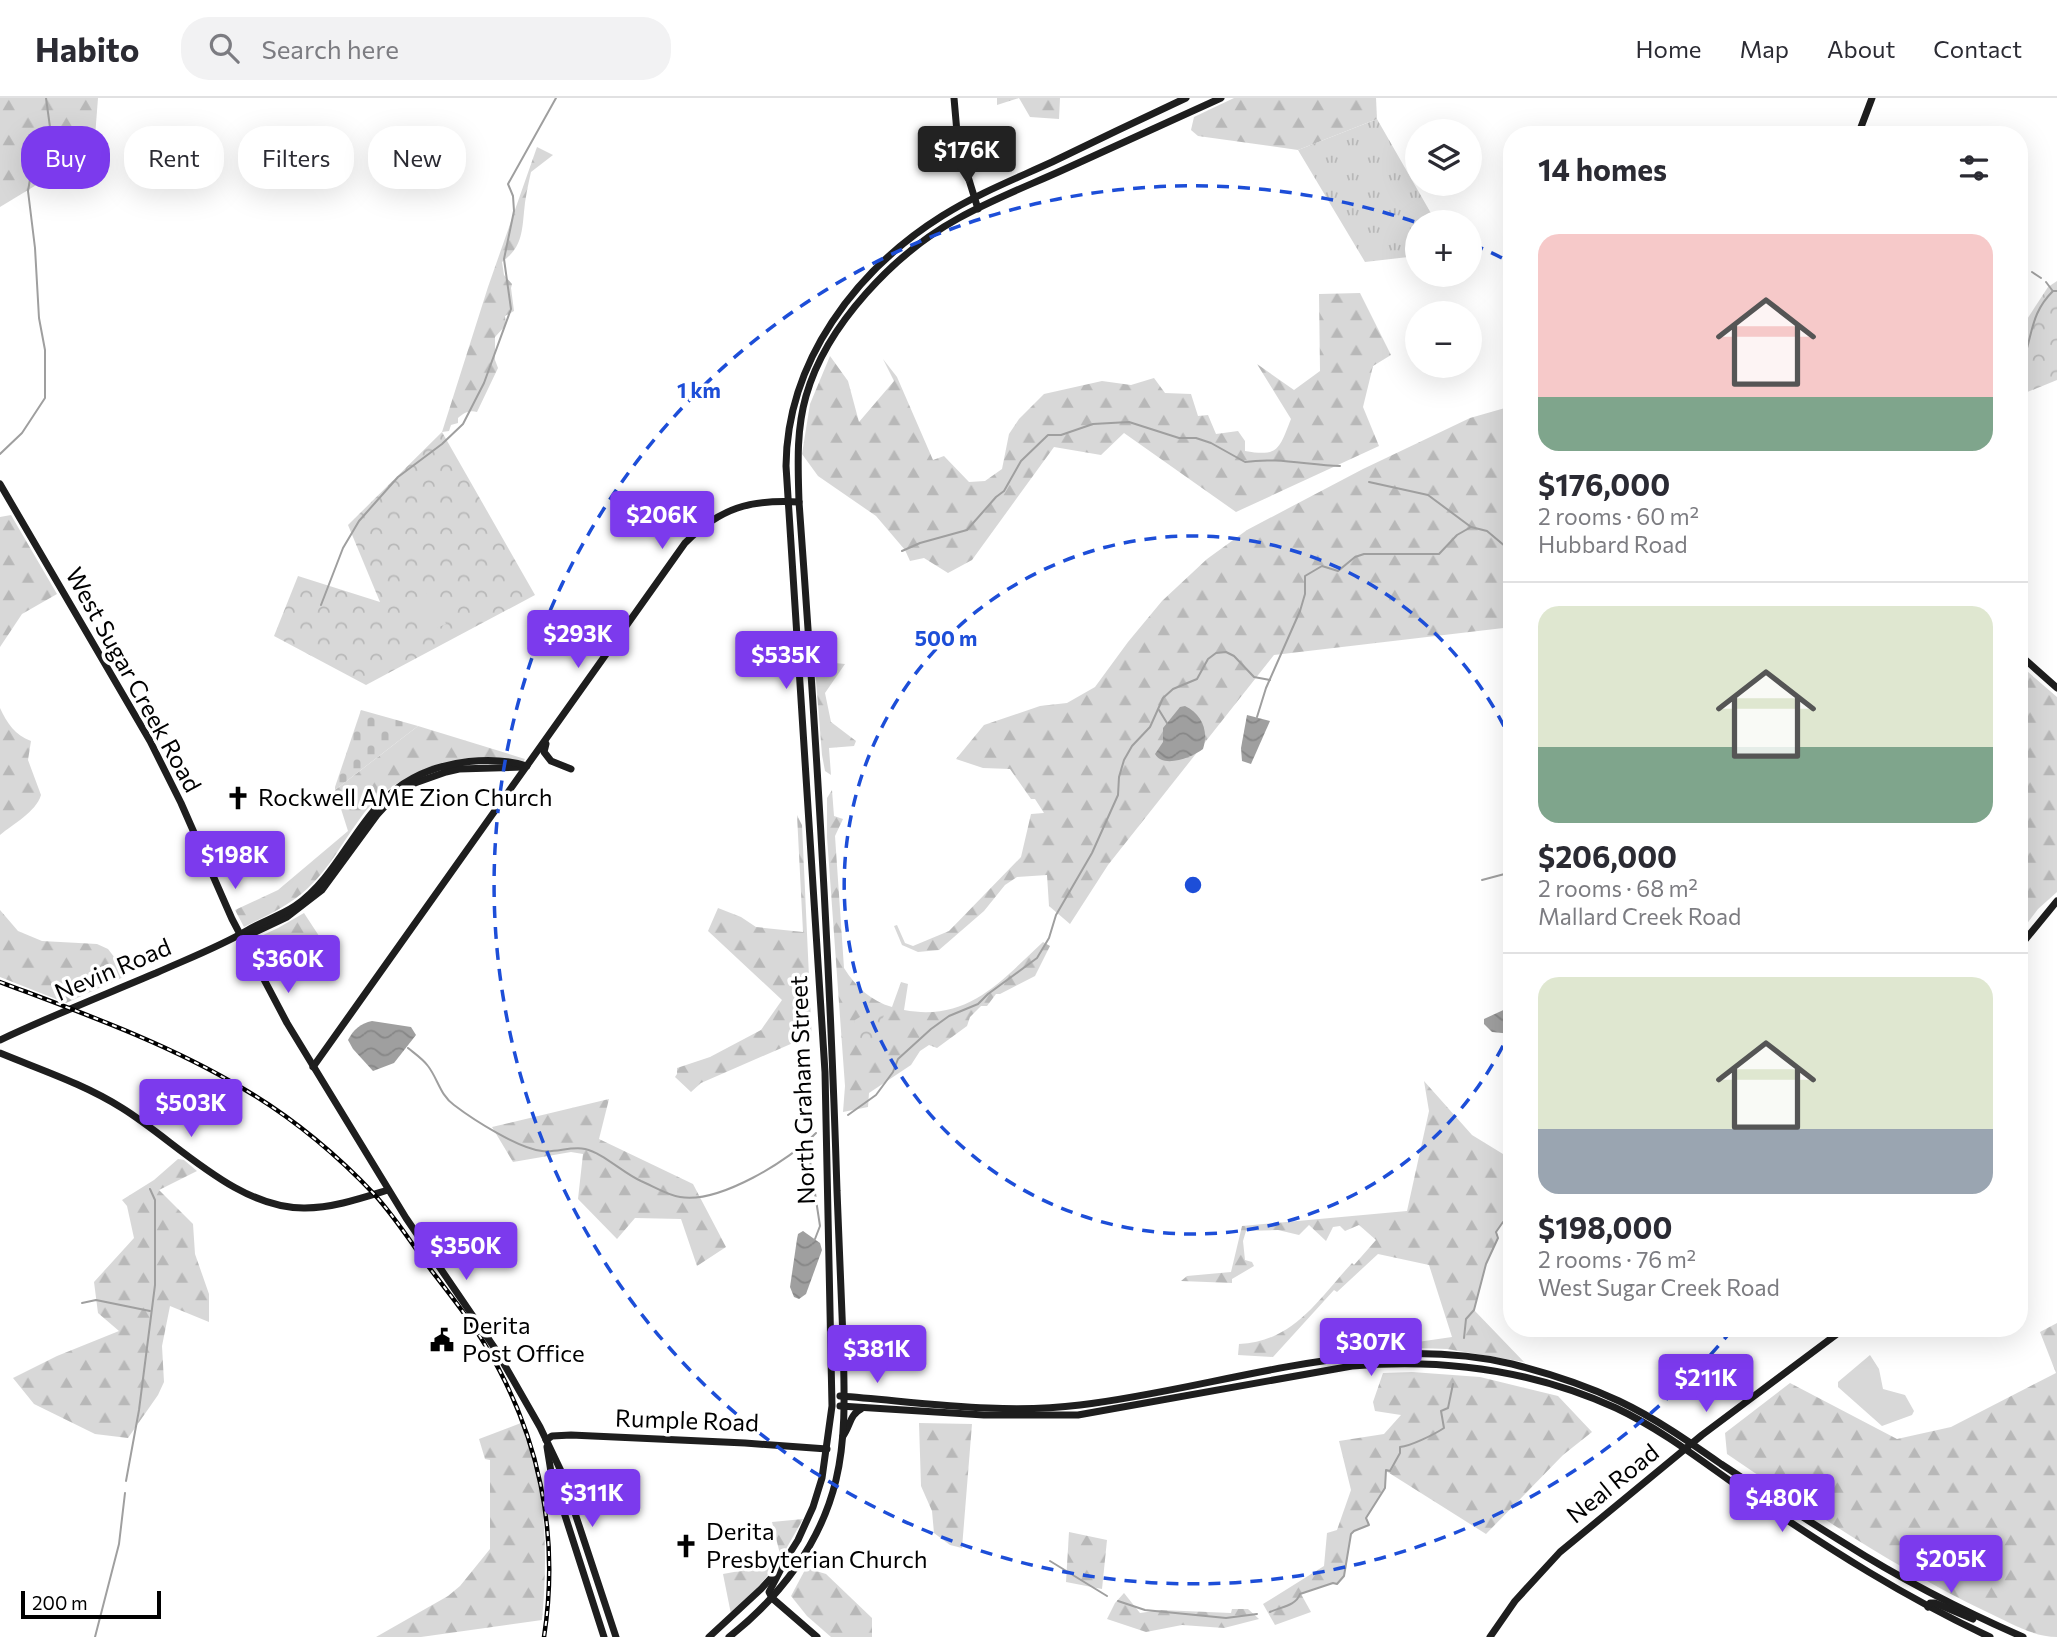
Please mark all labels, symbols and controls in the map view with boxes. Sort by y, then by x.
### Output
search box [181,17,671,80]
text: Habito [35,28,139,69]
icon: search [205,29,243,67]
text: Search here [261,33,399,64]
text: Home [1636,34,1702,63]
text: Map [1740,34,1789,63]
text: About [1827,34,1895,63]
text: Contact [1933,34,2022,63]
map controls [1405,119,1482,378]
button: layers [1405,119,1482,196]
chip: Buy [21,126,110,189]
chip: Rent [124,126,224,189]
chip: Filters [238,126,354,189]
chip: New [368,126,466,189]
pin: $176K [918,126,1016,186]
text: $176K [934,135,1000,163]
icon: filters [1955,149,1993,187]
text: 14 homes [1538,150,1667,187]
button: + [1405,210,1482,287]
icon: home [1703,279,1829,405]
button: − [1405,301,1482,378]
text: 1 km [677,377,721,402]
text: $176,000 [1538,465,1670,502]
pin: $206K [613,491,711,551]
text: $206K [626,500,698,528]
text: 2 rooms · 60 m² [1538,502,1699,530]
text: Hubbard Road [1538,530,1688,558]
street label: West Sugar Creek Road [60,562,208,797]
pin: $293K [529,610,627,670]
text: $293K [543,619,613,647]
text: 500 m [915,625,977,650]
pin: $535K [737,632,835,691]
text: $535K [751,640,821,668]
icon: home [1703,651,1829,777]
place label: Rockwell AME Zion Church [258,782,553,811]
church icon: Rockwell AME Zion Church [224,784,252,812]
pin: $198K [186,832,284,891]
text: $206,000 [1538,837,1677,874]
text: $198K [201,840,269,868]
centre of rings [1181,873,1205,897]
text: 2 rooms · 68 m² [1538,874,1698,902]
text: Mallard Creek Road [1538,902,1741,930]
street label: Nevin Road [50,931,175,1006]
pin: $360K [239,936,337,995]
text: $360K [252,944,324,972]
street label: North Graham Street [783,975,820,1205]
icon: home [1703,1022,1829,1148]
pin: $503K [142,1080,240,1139]
text: $503K [155,1088,227,1116]
text: $198,000 [1538,1208,1672,1245]
pin: $350K [417,1222,515,1282]
text: $350K [430,1231,502,1259]
text: 2 rooms · 76 m² [1538,1245,1696,1273]
text: West Sugar Creek Road [1538,1273,1780,1301]
place label: Derita Post Office [462,1310,585,1367]
pin: $307K [1322,1318,1420,1378]
public building icon: Derita Post Office [428,1326,456,1354]
pin: $381K [828,1326,926,1385]
text: $307K [1336,1327,1406,1355]
text: $381K [843,1334,911,1362]
pin: $211K [1657,1354,1755,1414]
text: $211K [1674,1363,1738,1391]
street label: Rumple Road [615,1402,759,1437]
street label: Neal Road [1560,1437,1664,1529]
pin: $311K [543,1470,641,1529]
pin: $480K [1733,1474,1831,1534]
text: $311K [560,1478,624,1506]
text: $480K [1746,1483,1818,1511]
place label: Derita Presbyterian Church [706,1516,928,1573]
church icon: Derita Presbyterian Church [672,1532,700,1560]
pin: $205K [1902,1536,2000,1595]
text: $205K [1916,1544,1986,1572]
scale bar [21,1588,161,1620]
text: 200 m [32,1591,88,1614]

